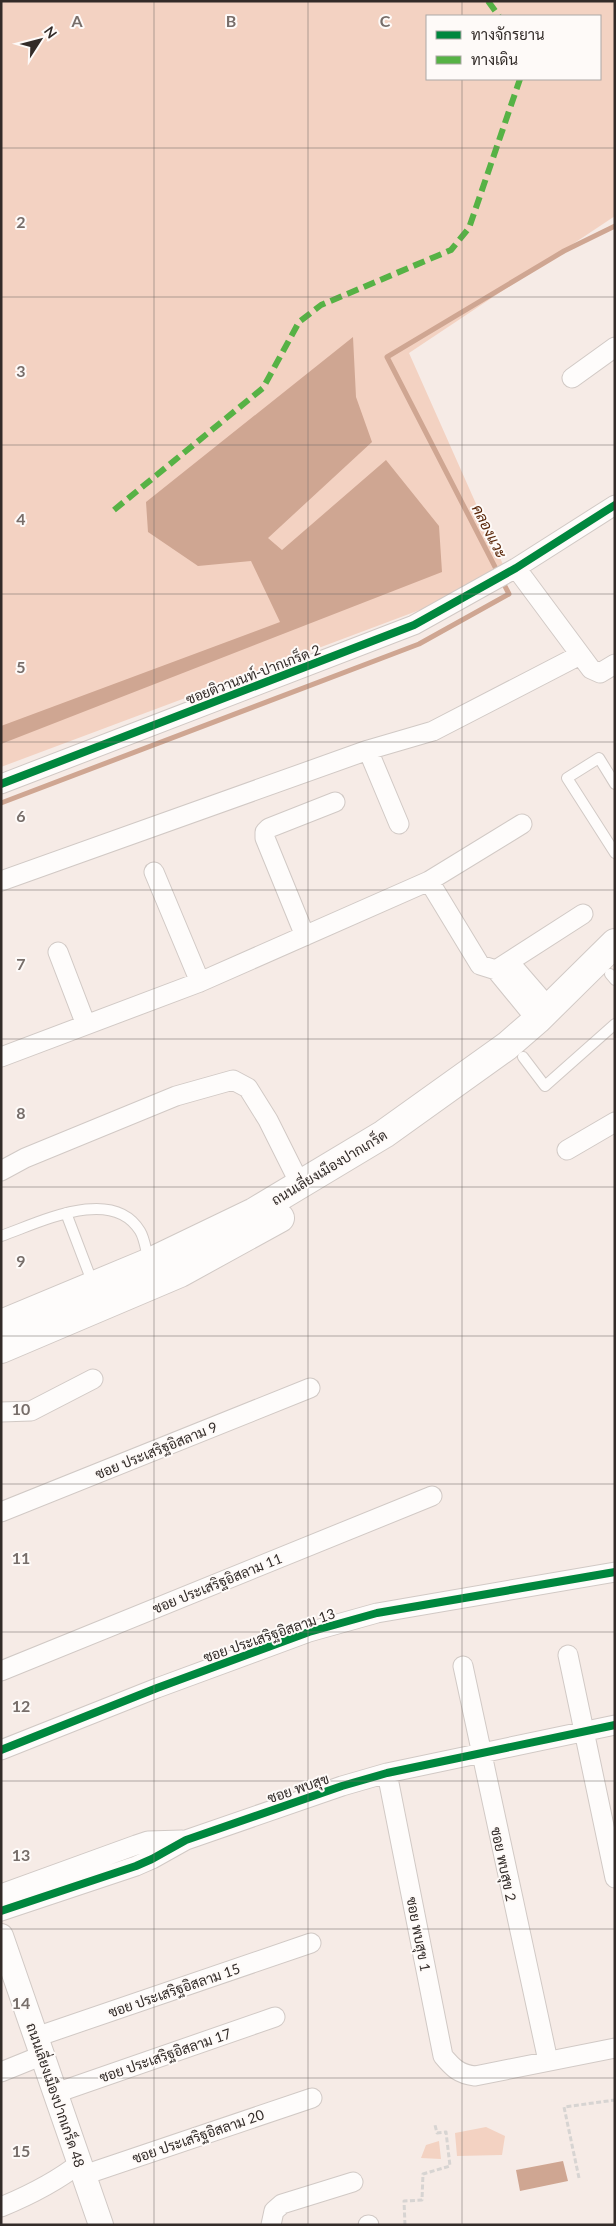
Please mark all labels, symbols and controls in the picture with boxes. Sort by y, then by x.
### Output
text: A [70,11,83,30]
text: B [226,11,236,30]
text: C [380,11,391,30]
north arrow [15,15,65,65]
legend [426,15,601,80]
text: N [41,23,61,41]
text: ทางจักรยาน [471,25,545,43]
text: ทางเดิน [471,50,518,68]
text: 2 [16,212,26,231]
text: 3 [16,361,26,380]
water label: คลองแวะ [469,501,511,561]
text: 4 [16,509,26,528]
street label: ซอยติวานนท์-ปากเกร็ด 2 [183,640,323,708]
text: 5 [16,657,26,676]
text: 6 [16,806,26,825]
text: 7 [16,954,26,973]
text: 8 [16,1103,26,1122]
street label: ถนนเลี่ยงเมืองปากเกร็ด [267,1123,390,1208]
text: 9 [16,1251,26,1270]
text: 10 [12,1399,30,1418]
street label: ซอย ประเสริฐอิสลาม 9 [92,1418,220,1483]
text: 11 [12,1548,30,1567]
street label: ซอย ประเสริฐอิสลาม 11 [150,1549,285,1618]
street label: ซอย ประเสริฐอิสลาม 13 [201,1604,337,1666]
text: 12 [12,1696,30,1715]
street label: ซอย พบสุข [265,1770,332,1808]
street label: ซอย พบสุข 2 [486,1825,520,1903]
text: 13 [12,1845,30,1864]
street label: ซอย พบสุข 1 [401,1895,435,1973]
street label: ซอย ประเสริฐอิสลาม 15 [106,1959,242,2021]
text: 14 [12,1993,30,2012]
street label: ถนนเลี่ยงเมืองปากเกร็ด 48 [23,2020,92,2169]
street label: ซอย ประเสริฐอิสลาม 17 [97,2024,233,2086]
street label: ซอย ประเสริฐอิสลาม 20 [130,2105,266,2167]
text: 15 [12,2141,30,2160]

